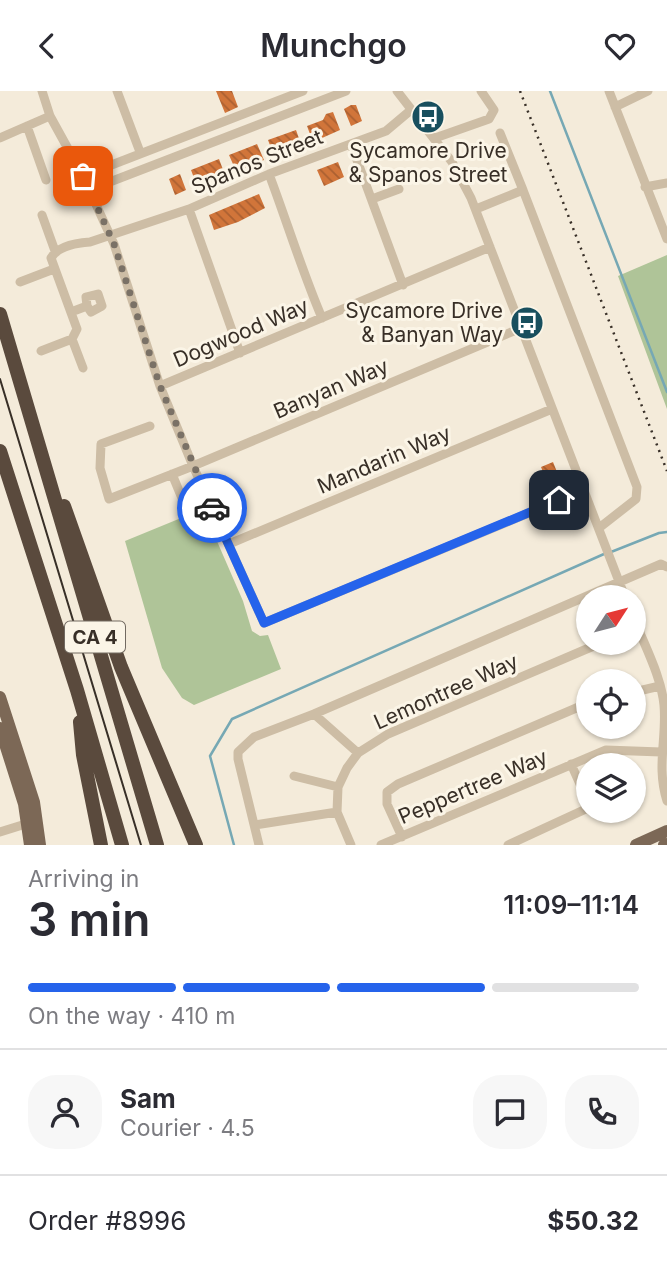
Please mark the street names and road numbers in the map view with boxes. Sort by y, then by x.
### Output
street label: Spanos Street [187,124,326,199]
street label: Dogwood Way [170,293,312,372]
street label: Banyan Way [270,353,392,424]
street label: Mandarin Way [313,420,454,499]
road number: CA 4 [65,621,125,653]
street label: Lemontree Way [370,648,522,735]
street label: Peppertree Way [395,744,551,829]

